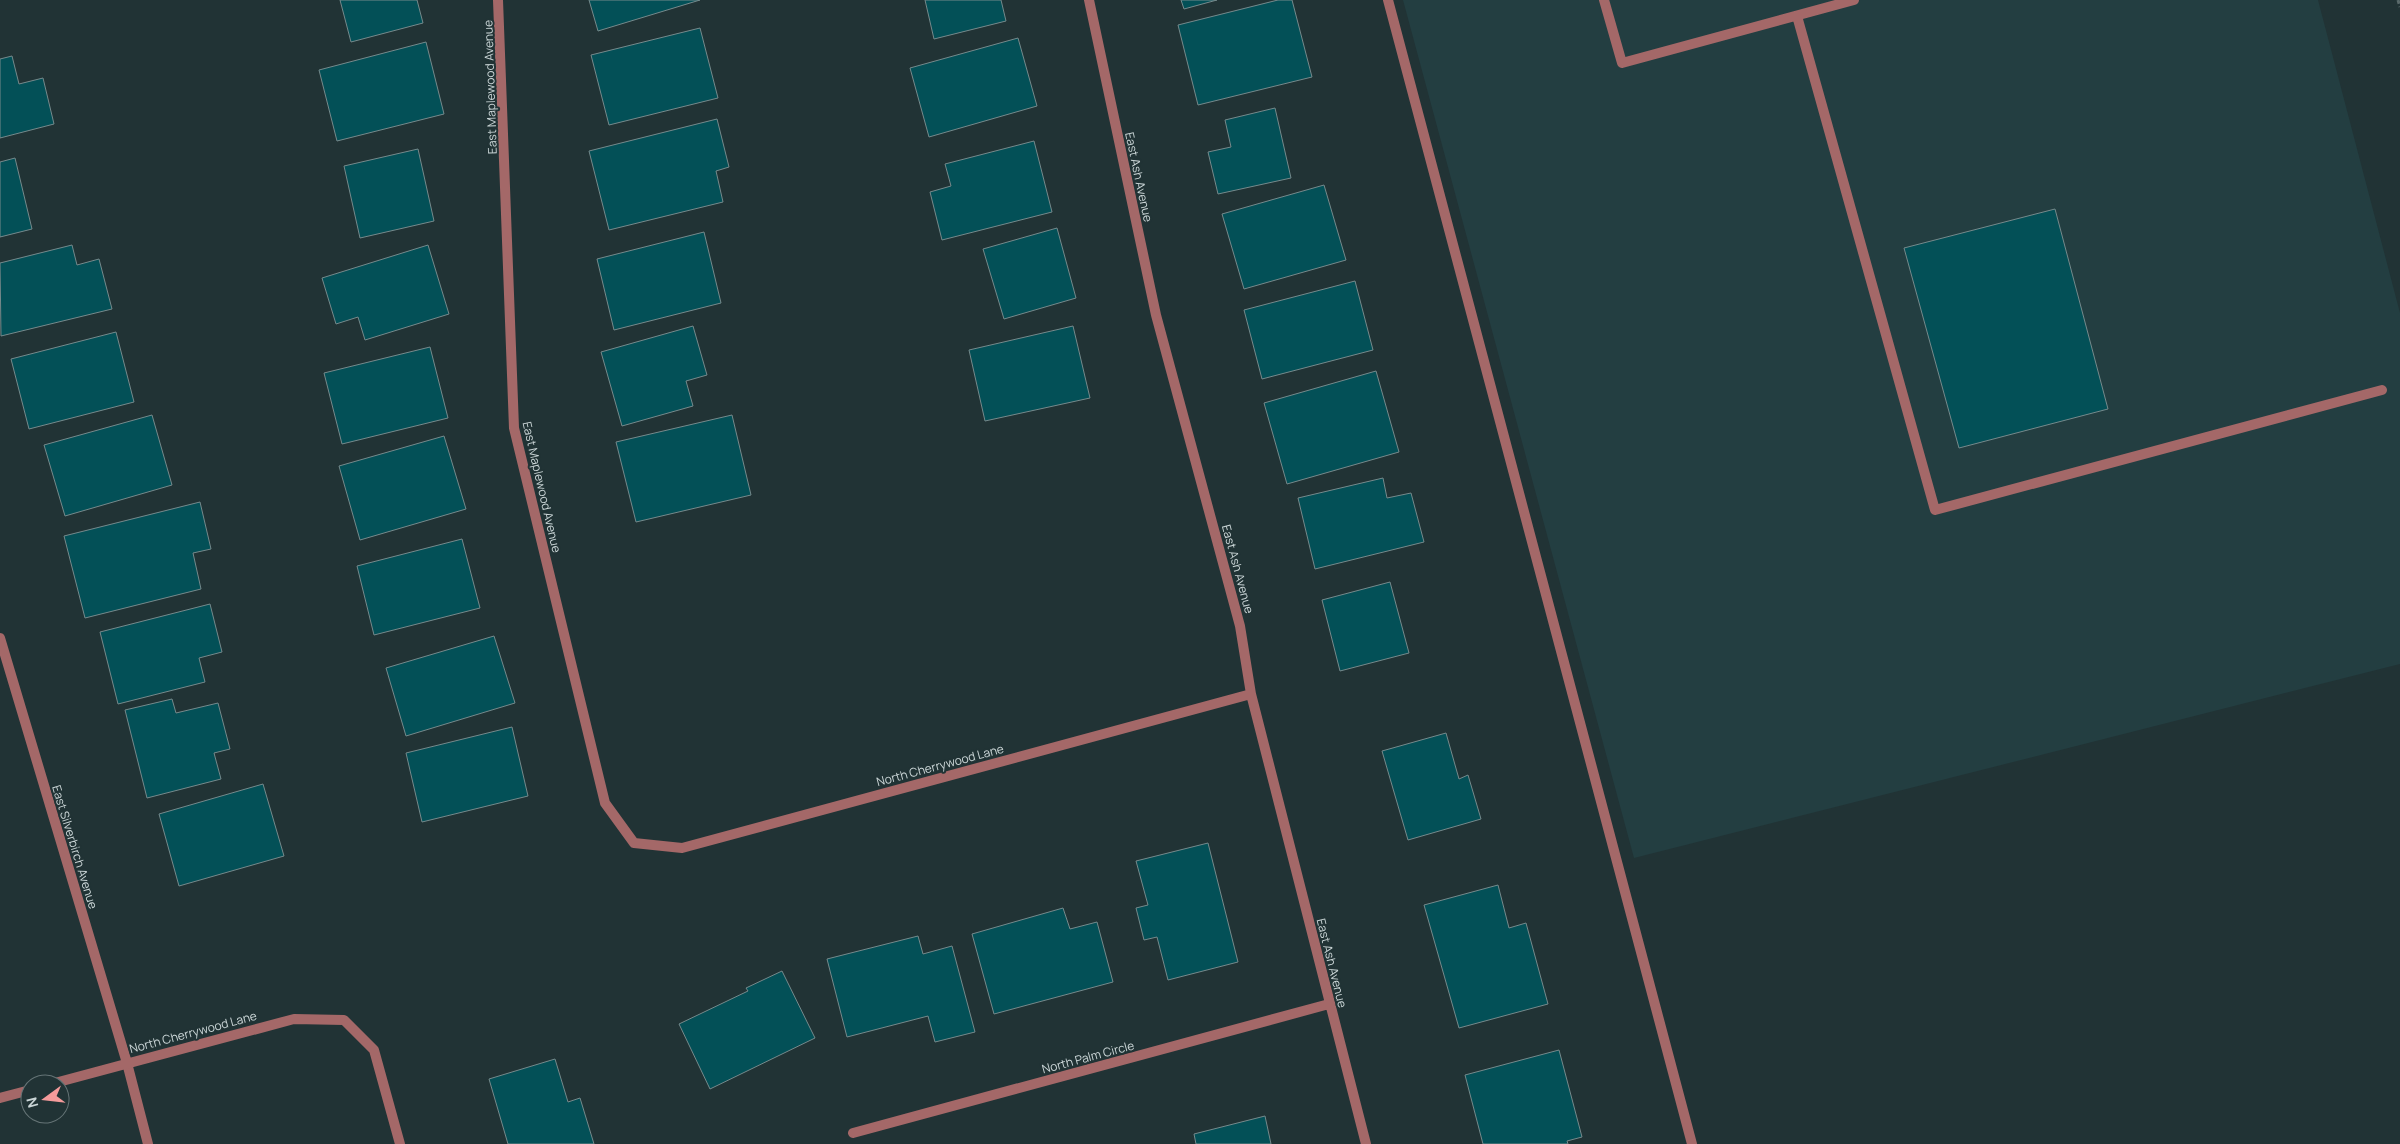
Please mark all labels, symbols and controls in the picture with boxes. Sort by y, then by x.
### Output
street label: East Maplewood Avenue [479,20,501,154]
street label: East Ash Avenue [1121,130,1157,224]
street label: East Maplewood Avenue [519,420,565,554]
street label: East Ash Avenue [1218,523,1258,615]
street label: North Cherrywood Lane [874,740,1006,790]
street label: East Silverbirch Avenue [48,783,102,911]
street label: East Ash Avenue [1313,917,1351,1009]
street label: North Cherrywood Lane [127,1007,259,1057]
street label: North Palm Circle [1040,1037,1136,1077]
north arrow [20,1074,70,1124]
text: N [21,1095,42,1110]

